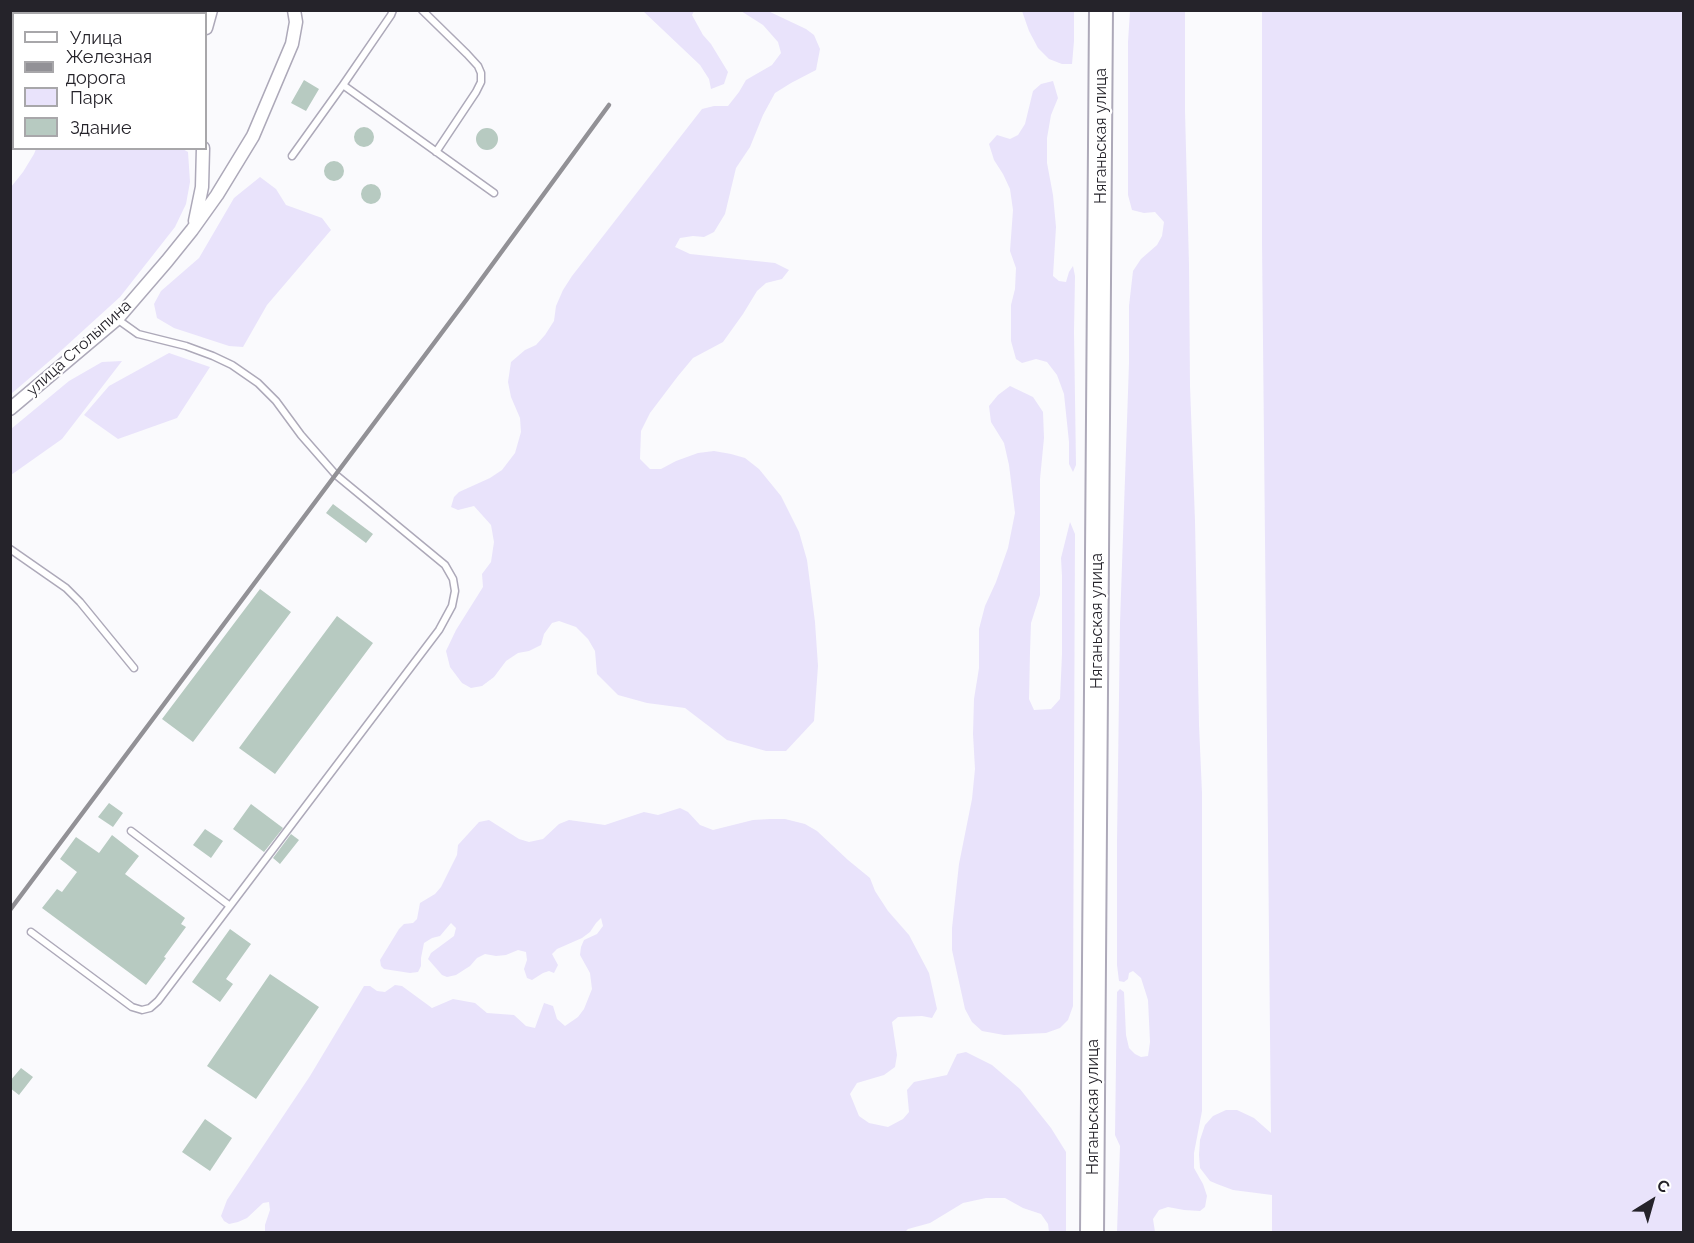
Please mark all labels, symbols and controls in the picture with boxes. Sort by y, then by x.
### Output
legend [12,12,207,150]
text: Улица [70,27,122,48]
text: Железная дорога [66,46,152,88]
street label: Няганьская улица [1091,68,1111,204]
text: Парк [70,87,113,108]
text: Здание [70,117,132,138]
street label: улица Столыпина [23,296,135,400]
street label: Няганьская улица [1087,553,1107,689]
street label: Няганьская улица [1083,1039,1103,1175]
north arrow [1622,1171,1682,1231]
text: С [1653,1175,1673,1197]

